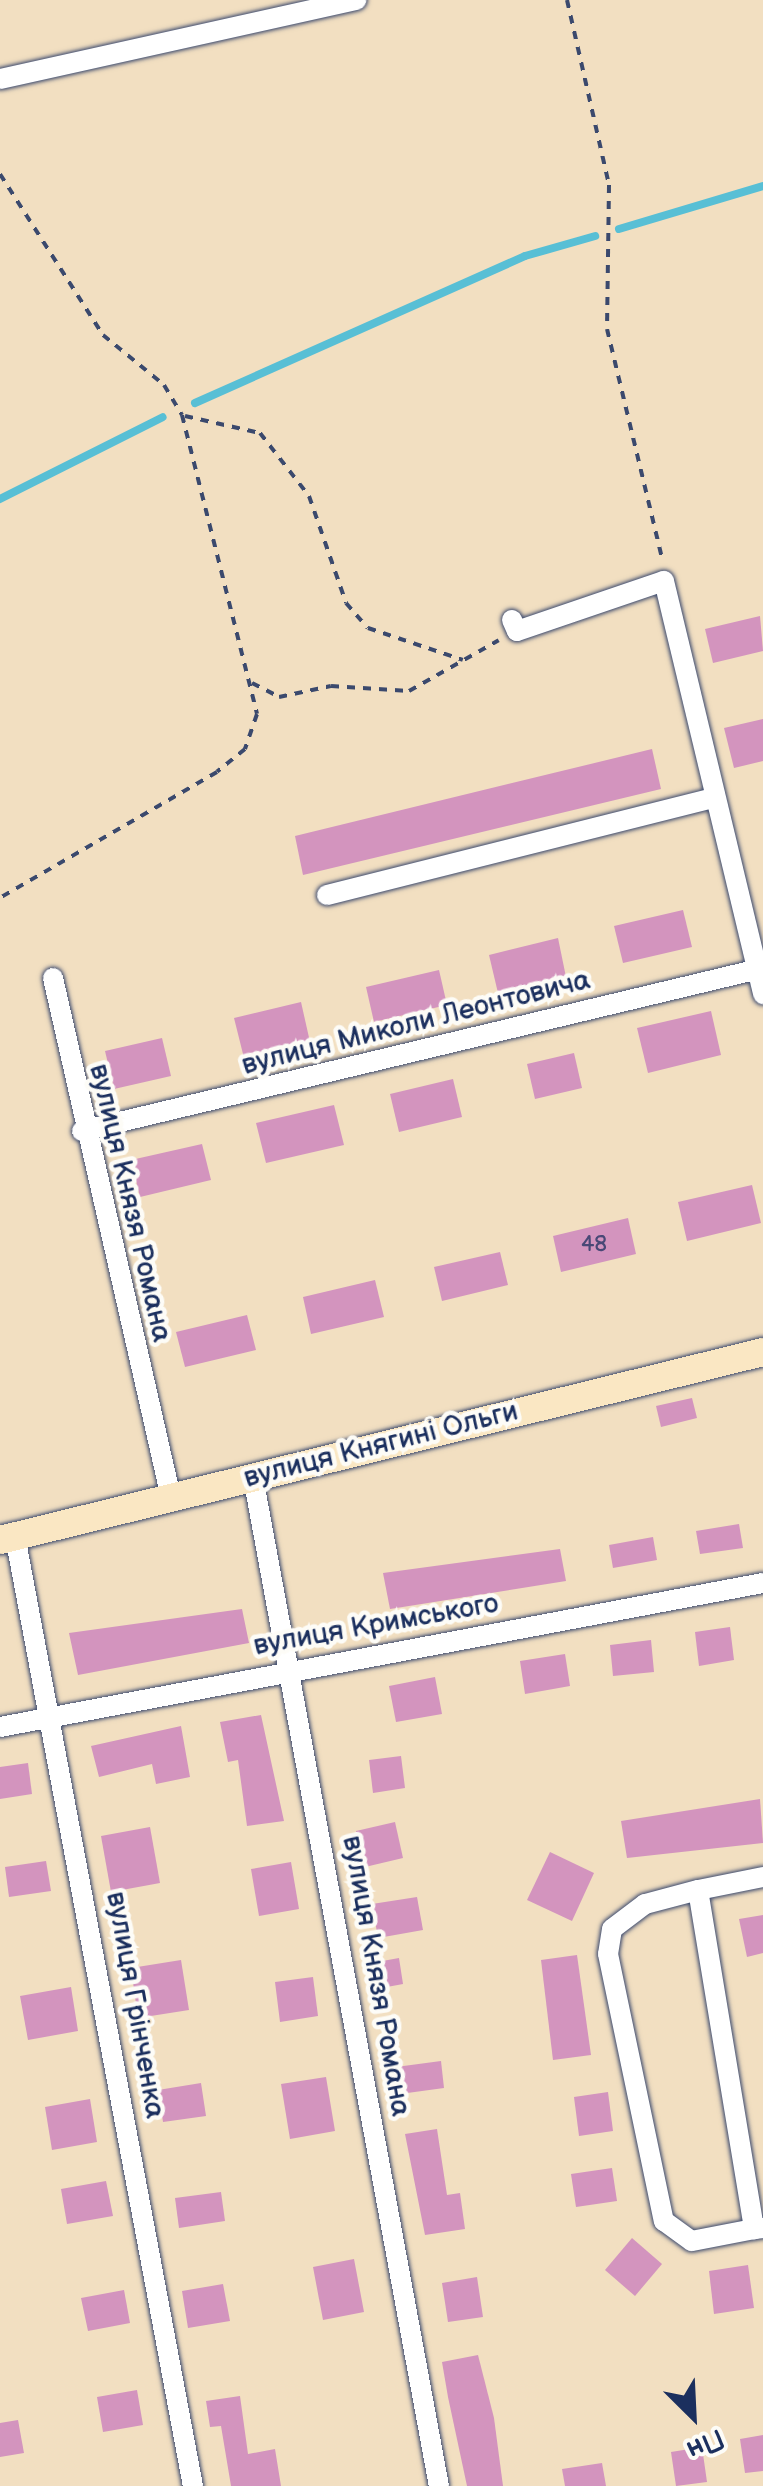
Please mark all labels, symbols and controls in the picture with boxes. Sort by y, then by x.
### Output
street label: вулиця Миколи Леонтовича [238,963,594,1083]
street label: вулиця Князя Романа [82,1061,178,1345]
house number: 48 [581,1232,607,1258]
street label: вулиця Княгині Ольги [240,1395,522,1495]
street label: вулиця Кримського [251,1587,501,1663]
street label: вулиця Князя Романа [335,1833,417,2119]
street label: вулиця Грінченка [99,1889,171,2121]
north arrow [643,2366,743,2466]
text: Пн [682,2421,729,2467]

